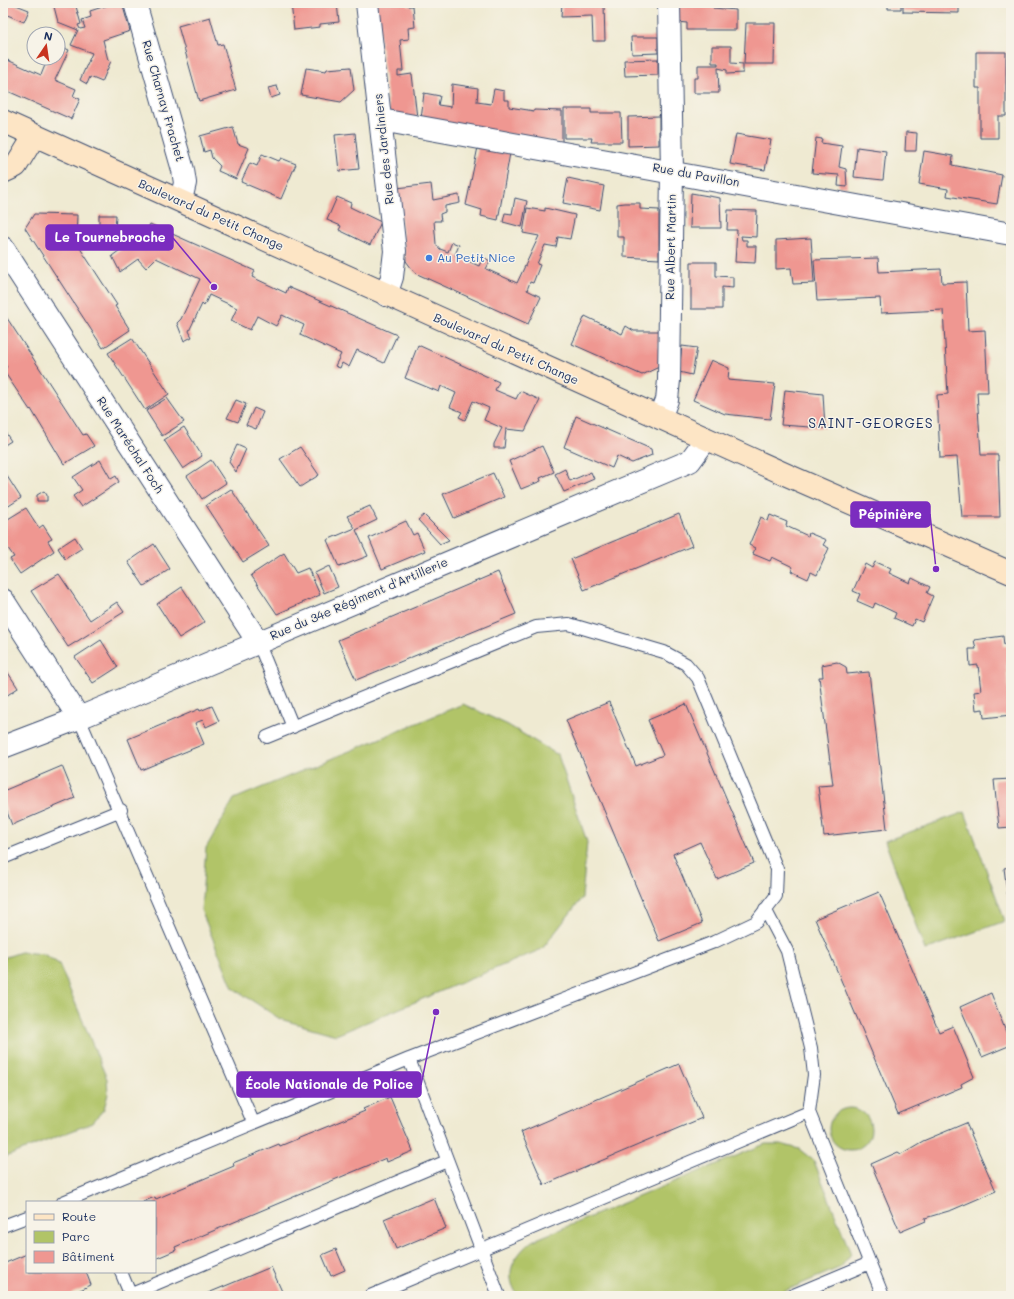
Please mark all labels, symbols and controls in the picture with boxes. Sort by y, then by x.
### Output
north arrow [26,26,66,66]
text: N [43,28,54,44]
street label: Rue Charnay Frachet [139,38,189,163]
street label: Rue des Jardiniers [369,93,397,205]
street label: Rue du Pavillon [651,158,741,190]
street label: Boulevard du Petit Change [136,175,287,253]
street label: Rue Albert Martin [661,194,679,300]
callout: Le Tournebroche [46,225,173,250]
text: Le Tournebroche [55,228,166,245]
place label: Au Petit Nice [437,249,516,265]
marker: Au Petit Nice [424,253,434,263]
street label: Boulevard du Petit Change [431,309,582,387]
street label: Rue Maréchal Foch [94,393,168,496]
district label: SAINT-GEORGES [808,413,934,432]
callout: Pépinière [851,502,930,527]
text: Pépinière [858,505,922,522]
street label: Rue du 34e Régiment d'Artillerie [267,553,450,643]
callout: École Nationale de Police [237,1072,421,1097]
text: École Nationale de Police [245,1075,413,1092]
legend [26,1201,156,1273]
text: Route [62,1208,96,1224]
text: Parc [62,1228,90,1244]
text: Bâtiment [62,1248,115,1264]

